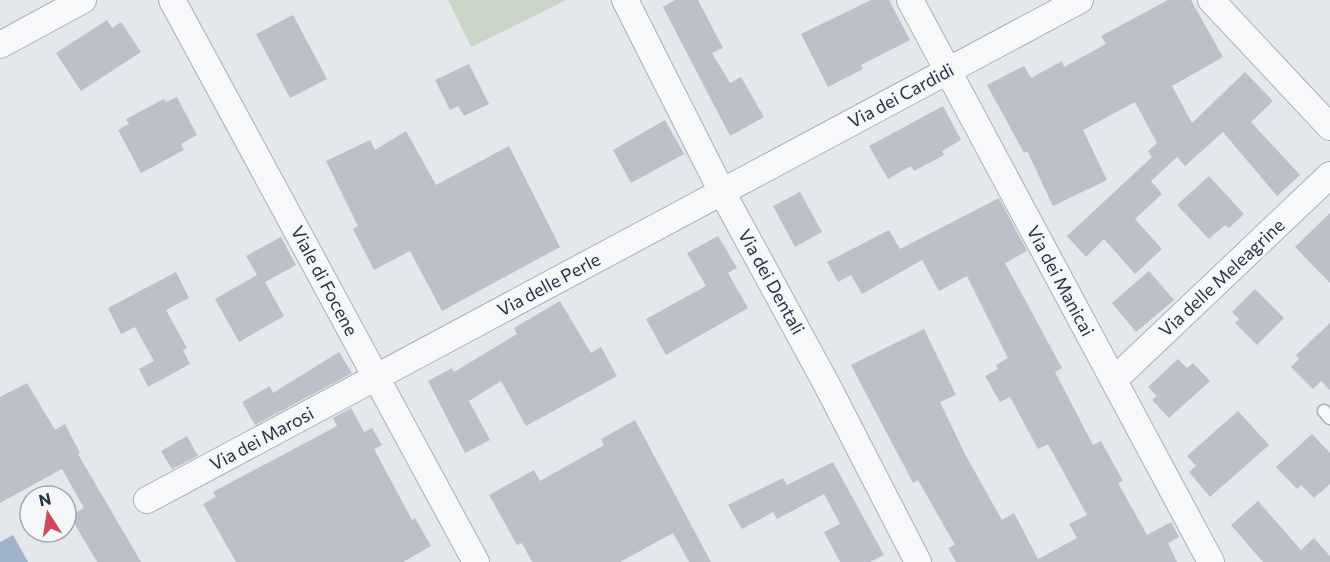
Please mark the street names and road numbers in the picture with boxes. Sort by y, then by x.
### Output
street label: Via dei Cardidi [844,58,957,132]
street label: Via delle Meleagrine [1154,214,1289,341]
street label: Via dei Manicai [1022,221,1099,340]
street label: Viale di Focene [287,222,363,339]
street label: Via dei Dentali [734,225,810,338]
street label: Via delle Perle [493,248,604,320]
street label: Via dei Marosi [206,402,317,475]

